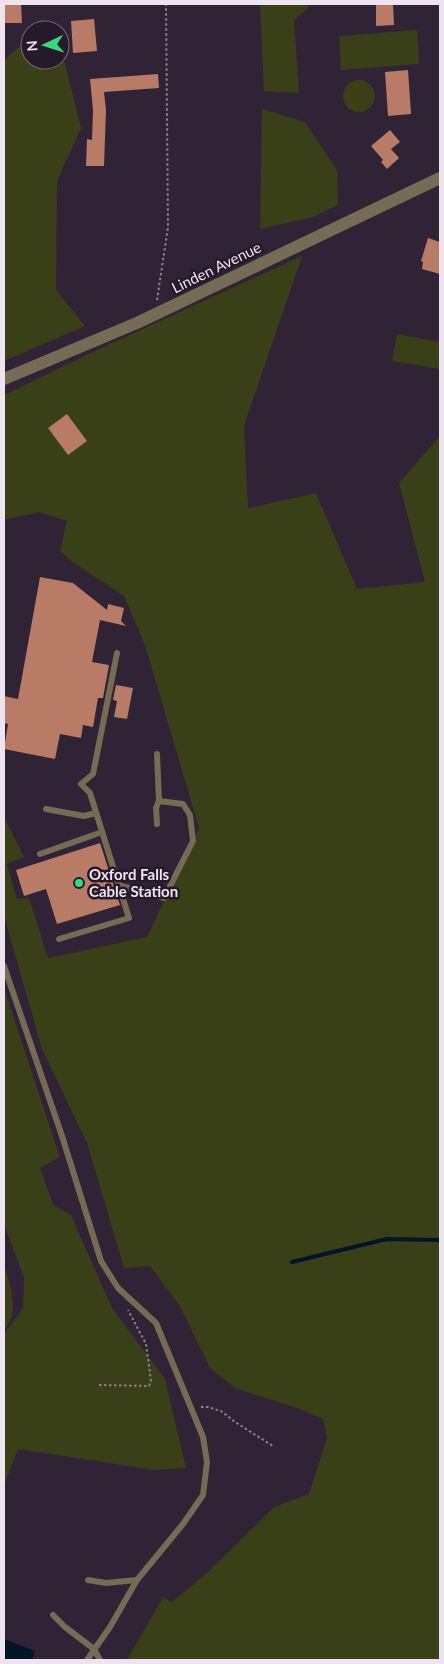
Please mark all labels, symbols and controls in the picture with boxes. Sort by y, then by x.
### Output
north arrow [20,20,70,70]
text: N [23,40,40,52]
street label: Linden Avenue [168,238,264,296]
place label: Oxford Falls Cable Station [89,865,178,900]
marker: Oxford Falls Cable Station [73,877,85,889]

